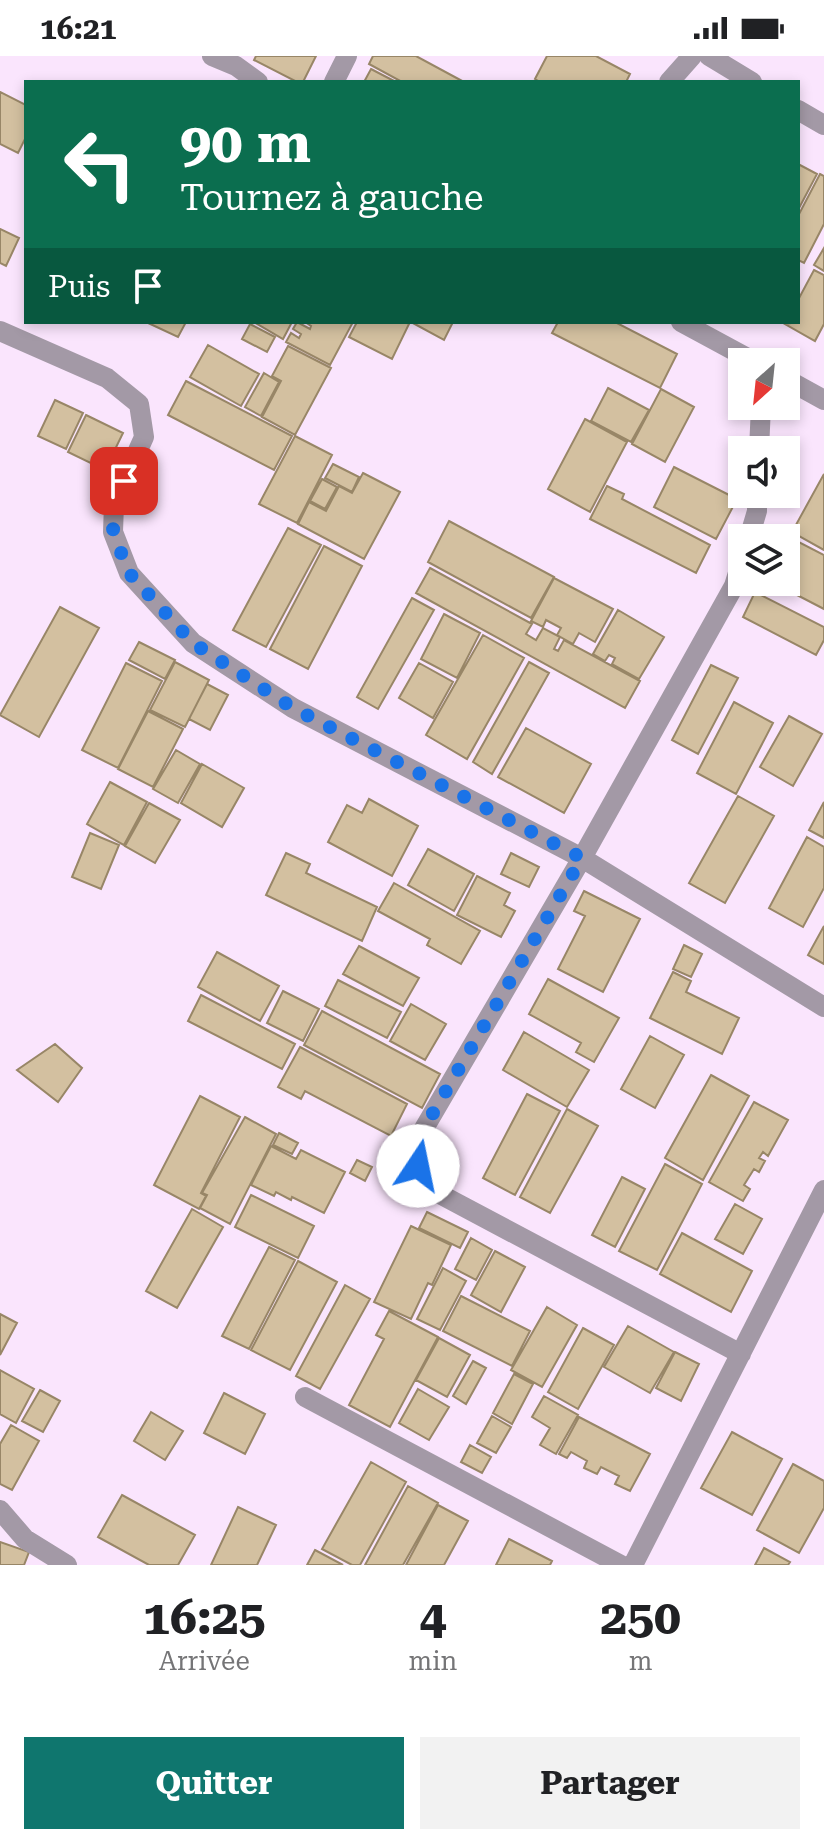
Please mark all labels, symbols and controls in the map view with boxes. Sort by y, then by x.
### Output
text: 16:21 [40,11,117,46]
text: 90 m [180,110,311,176]
icon: left [48,112,152,216]
text: Tournez à gauche [180,177,483,219]
icon: arrive [126,264,170,308]
text: Puis [48,269,110,304]
north arrow [728,348,800,420]
map controls [728,348,800,596]
button: sound [728,436,800,508]
pin [90,447,158,515]
icon: arrive [102,459,146,503]
button: layers [728,524,800,596]
position arrow [376,1124,460,1208]
text: 16:25 [143,1590,266,1646]
text: 4 [419,1590,446,1646]
text: 250 [600,1590,681,1646]
text: Arrivée [159,1646,250,1676]
text: min [409,1646,457,1676]
text: m [629,1646,653,1676]
button: Quitter [24,1737,404,1829]
button: Partager [420,1737,800,1829]

